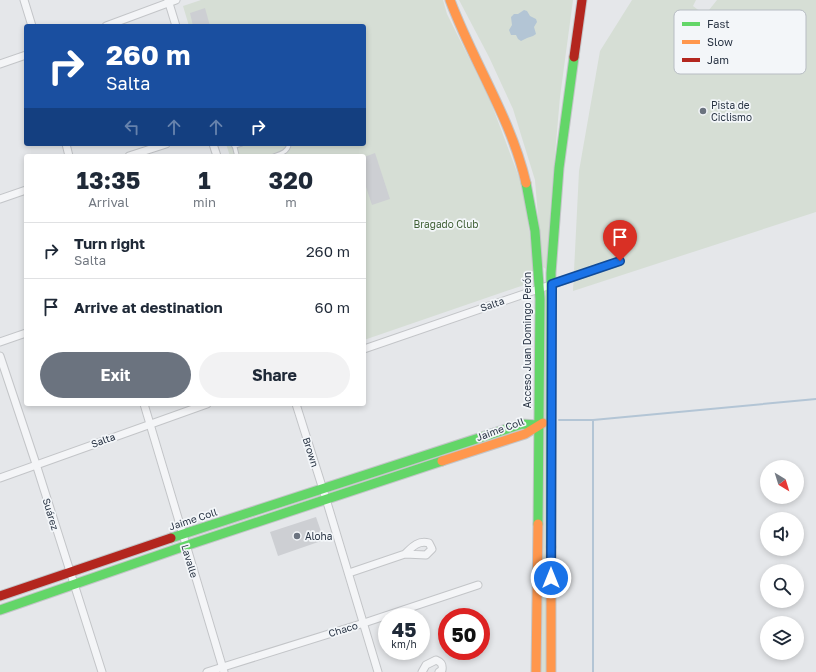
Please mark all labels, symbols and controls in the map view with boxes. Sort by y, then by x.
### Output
legend [674,10,806,74]
text: Fast [707,17,730,30]
text: Slow [707,35,733,48]
text: 260 m [106,38,191,71]
icon: right [40,40,92,92]
text: Jam [707,53,729,66]
text: Salta [106,72,150,94]
place label: Pista de Ciclismo [711,99,752,123]
marker: Pista de Ciclismo [698,106,708,116]
icon: left [121,116,143,138]
icon: ahead [163,116,185,138]
icon: ahead [205,116,227,138]
icon: right [247,116,269,138]
text: 13:35 [77,165,141,194]
text: 1 [198,165,211,194]
text: 320 [269,165,313,194]
text: Arrival [88,194,129,210]
text: min [193,194,216,210]
text: m [285,194,297,210]
park label: Bragado Club [414,218,478,230]
pin [603,220,637,261]
icon: arrive [609,226,631,248]
text: Turn right [74,234,145,252]
icon: right [40,240,62,262]
text: 260 m [306,242,350,260]
text: Salta [74,252,106,268]
street label: Acceso Juan Domingo Perón [521,272,533,408]
street label: Salta [478,294,506,314]
icon: arrive [40,296,62,318]
text: Arrive at destination [74,298,223,316]
text: 60 m [315,298,350,316]
button: Exit [40,352,191,398]
button: Share [199,352,350,398]
street label: Jaime Coll [474,415,526,443]
street label: Salta [89,430,117,450]
street label: Brown [301,436,321,468]
north arrow [760,460,804,504]
map controls [760,460,804,660]
street label: Suárez [40,497,62,531]
street label: Jaime Coll [167,506,219,532]
button: sound [760,512,804,556]
place label: Aloha [305,530,332,542]
marker: Aloha [292,531,302,541]
street label: Lavalle [179,543,201,579]
position arrow [530,557,572,599]
button: search [760,564,804,608]
speed limit sign: 50 [438,608,490,660]
button: layers [760,616,804,660]
text: 45 [392,617,416,641]
street label: Chaco [327,619,359,639]
text: km/h [391,638,417,650]

